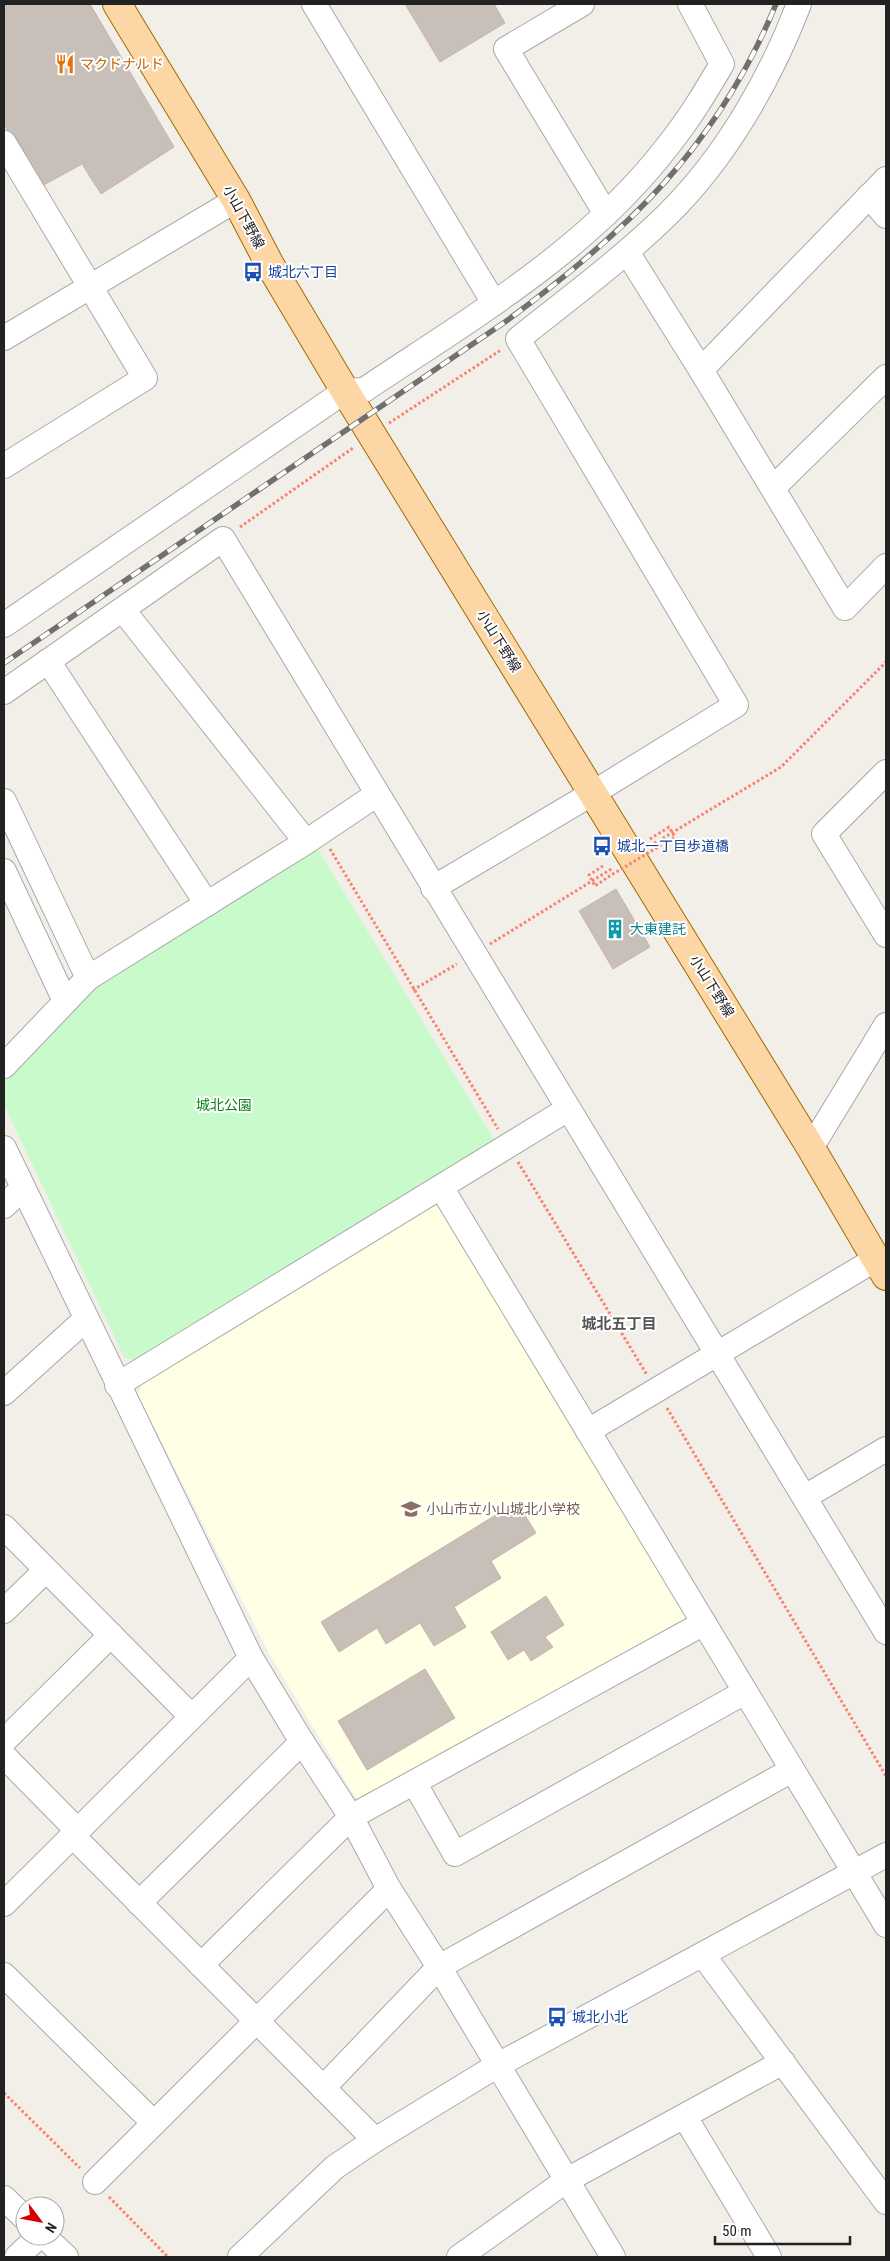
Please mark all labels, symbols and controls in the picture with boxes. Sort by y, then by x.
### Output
restaurant icon: マクドナルド [54,53,76,75]
place label: マクドナルド [80,56,164,72]
street label: 小山下野線 [220,183,268,251]
bus stop icon: 城北六丁目 [242,261,264,283]
place label: 城北六丁目 [268,264,338,280]
street label: 小山下野線 [474,607,524,675]
bus stop icon: 城北一丁目歩道橋 [591,835,613,857]
place label: 城北一丁目歩道橋 [617,838,729,854]
building icon: 大東建託 [604,918,626,940]
place label: 大東建託 [630,921,686,937]
street label: 小山下野線 [687,952,737,1020]
park label: 城北公園 [196,1097,252,1113]
district label: 城北五丁目 [581,1315,657,1333]
school or university icon: 小山市立小山城北小学校 [400,1498,422,1520]
place label: 小山市立小山城北小学校 [426,1501,580,1517]
bus stop icon: 城北小北 [546,2006,568,2028]
place label: 城北小北 [572,2009,628,2025]
north arrow [15,2196,65,2246]
scale bar [715,2214,850,2246]
text: N [42,2220,60,2236]
text: 50 m [722,2222,752,2240]

